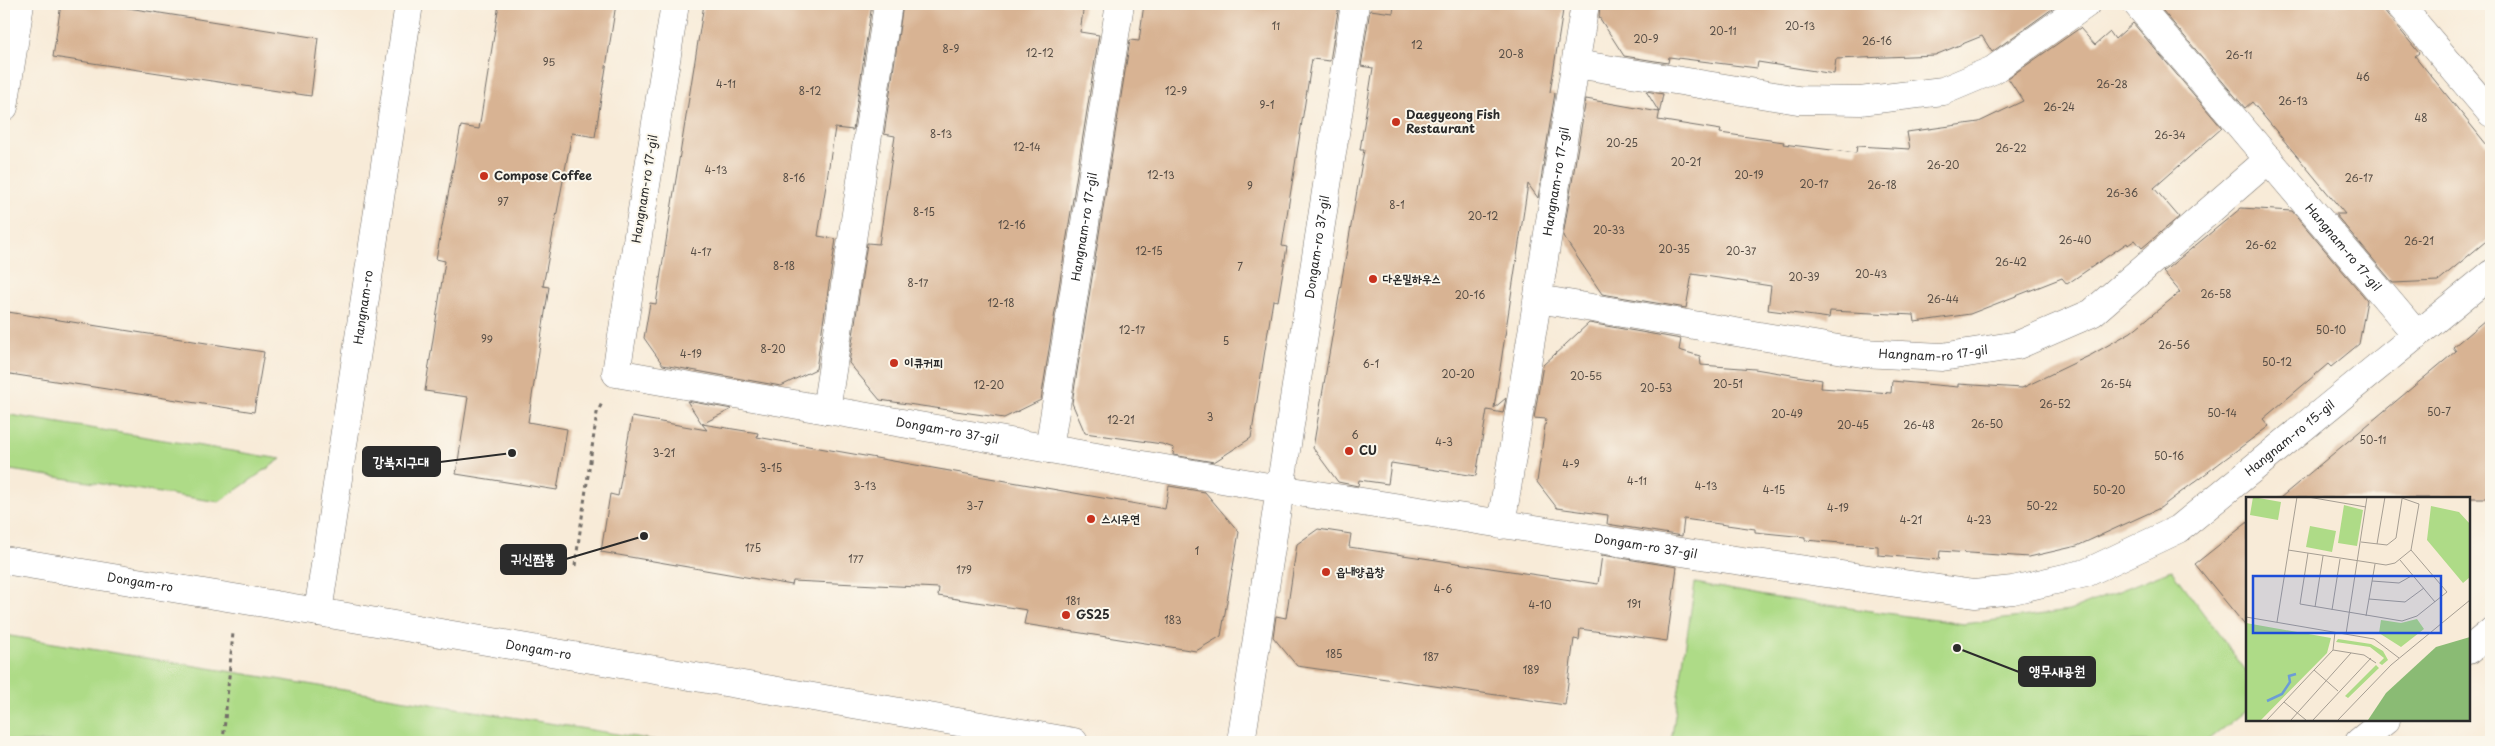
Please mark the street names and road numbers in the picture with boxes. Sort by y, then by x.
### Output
street label: Hangnam-ro 17-gil [1538,126,1573,237]
street label: Hangnam-ro 17-gil [627,133,661,244]
street label: Hangnam-ro 17-gil [1066,171,1101,282]
street label: Dongam-ro 37-gil [1300,194,1333,300]
street label: Hangnam-ro 17-gil [2301,199,2386,295]
street label: Hangnam-ro [348,269,377,346]
street label: Hangnam-ro 17-gil [1878,340,1989,365]
street label: Hangnam-ro 15-gil [2240,395,2338,480]
street label: Dongam-ro 37-gil [895,412,1000,448]
street label: Dongam-ro 37-gil [1593,528,1699,562]
street label: Dongam-ro [106,567,175,596]
street label: Dongam-ro [504,634,573,664]

